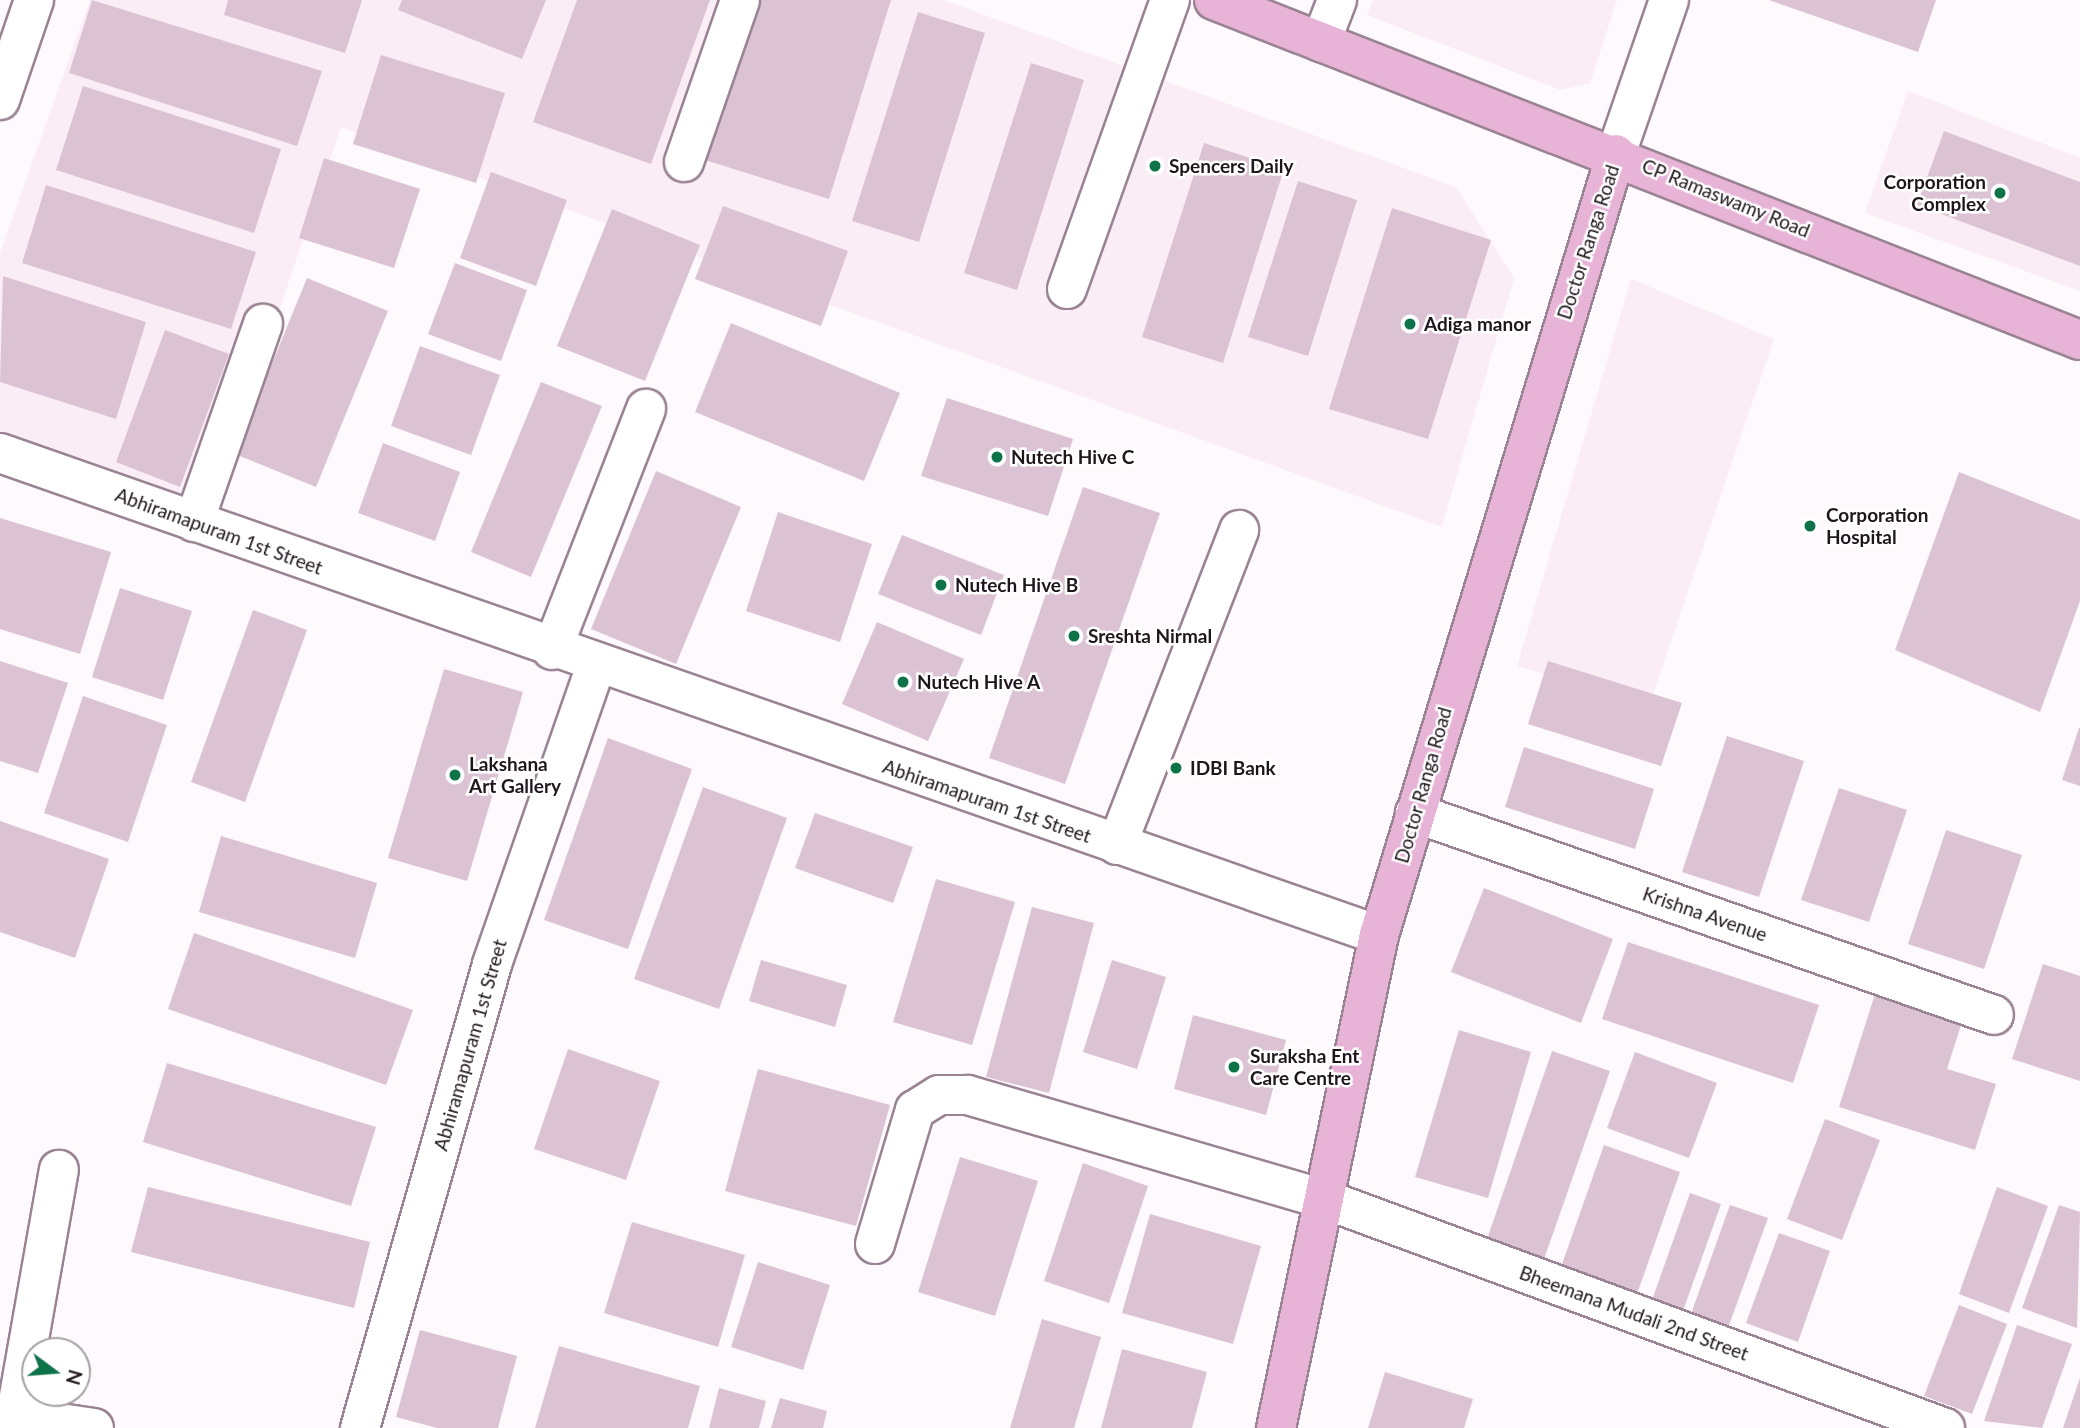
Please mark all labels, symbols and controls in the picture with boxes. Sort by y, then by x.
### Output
street label: CP Ramaswamy Road [1638,154,1814,242]
place label: Spencers Daily [1169,155,1293,177]
marker: Spencers Daily [1147,158,1163,174]
street label: Doctor Ranga Road [1552,162,1624,322]
place label: Corporation Complex [1884,171,1986,215]
marker: Corporation Complex [1992,185,2008,201]
place label: Adiga manor [1424,313,1531,335]
marker: Adiga manor [1402,316,1418,332]
place label: Nutech Hive C [1011,446,1134,468]
marker: Nutech Hive C [989,449,1005,465]
street label: Abhiramapuram 1st Street [112,483,326,579]
place label: Corporation Hospital [1826,504,1928,548]
marker: Corporation Hospital [1800,516,1820,536]
place label: Nutech Hive B [955,574,1078,596]
marker: Nutech Hive B [933,577,949,593]
place label: Sreshta Nirmal [1088,625,1212,647]
marker: Sreshta Nirmal [1066,628,1082,644]
place label: Nutech Hive A [917,671,1041,693]
marker: Nutech Hive A [895,674,911,690]
street label: Doctor Ranga Road [1390,704,1456,866]
place label: Lakshana Art Gallery [469,753,561,797]
street label: Abhiramapuram 1st Street [880,755,1094,847]
place label: IDBI Bank [1190,757,1276,779]
marker: IDBI Bank [1168,760,1184,776]
marker: Lakshana Art Gallery [447,767,463,783]
street label: Krishna Avenue [1639,882,1771,946]
street label: Abhiramapuram 1st Street [429,937,511,1153]
place label: Suraksha Ent Care Centre [1250,1045,1359,1089]
marker: Suraksha Ent Care Centre [1224,1057,1244,1077]
street label: Bheemana Mudali 2nd Street [1516,1261,1752,1365]
north arrow [21,1337,91,1407]
text: N [62,1367,88,1388]

